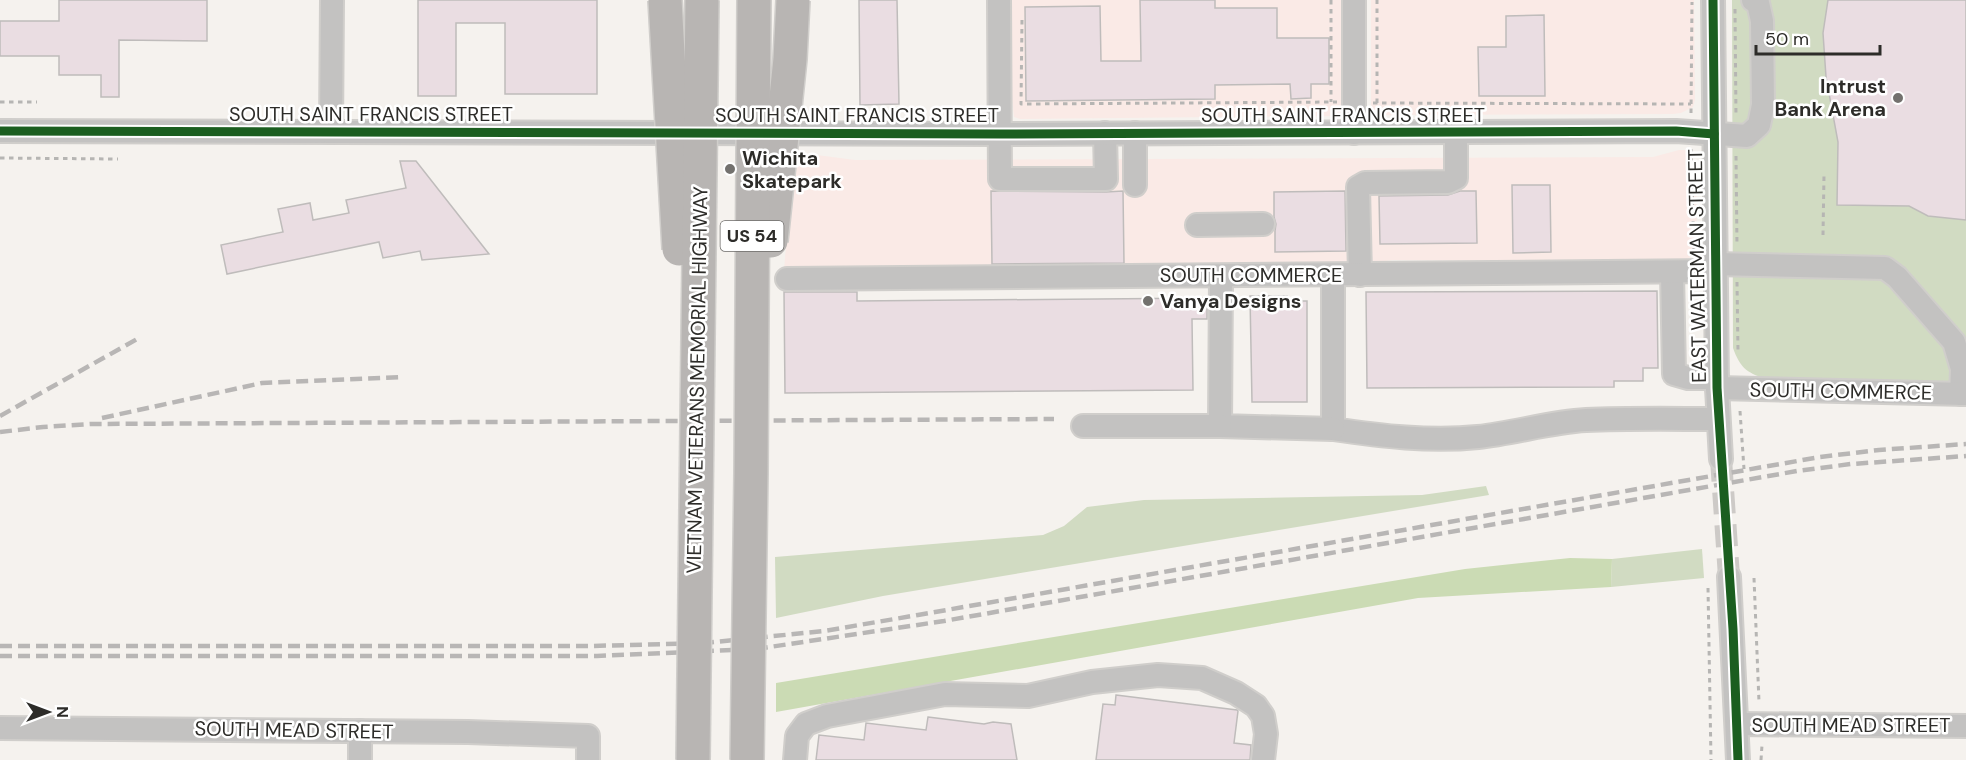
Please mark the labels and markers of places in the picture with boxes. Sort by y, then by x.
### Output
place label: Intrust Bank Arena [1775,73,1886,122]
marker: Intrust Bank Arena [1891,91,1905,105]
place label: Wichita Skatepark [742,145,842,194]
marker: Wichita Skatepark [723,162,737,176]
place label: Vanya Designs [1160,288,1301,314]
marker: Vanya Designs [1141,294,1155,308]

